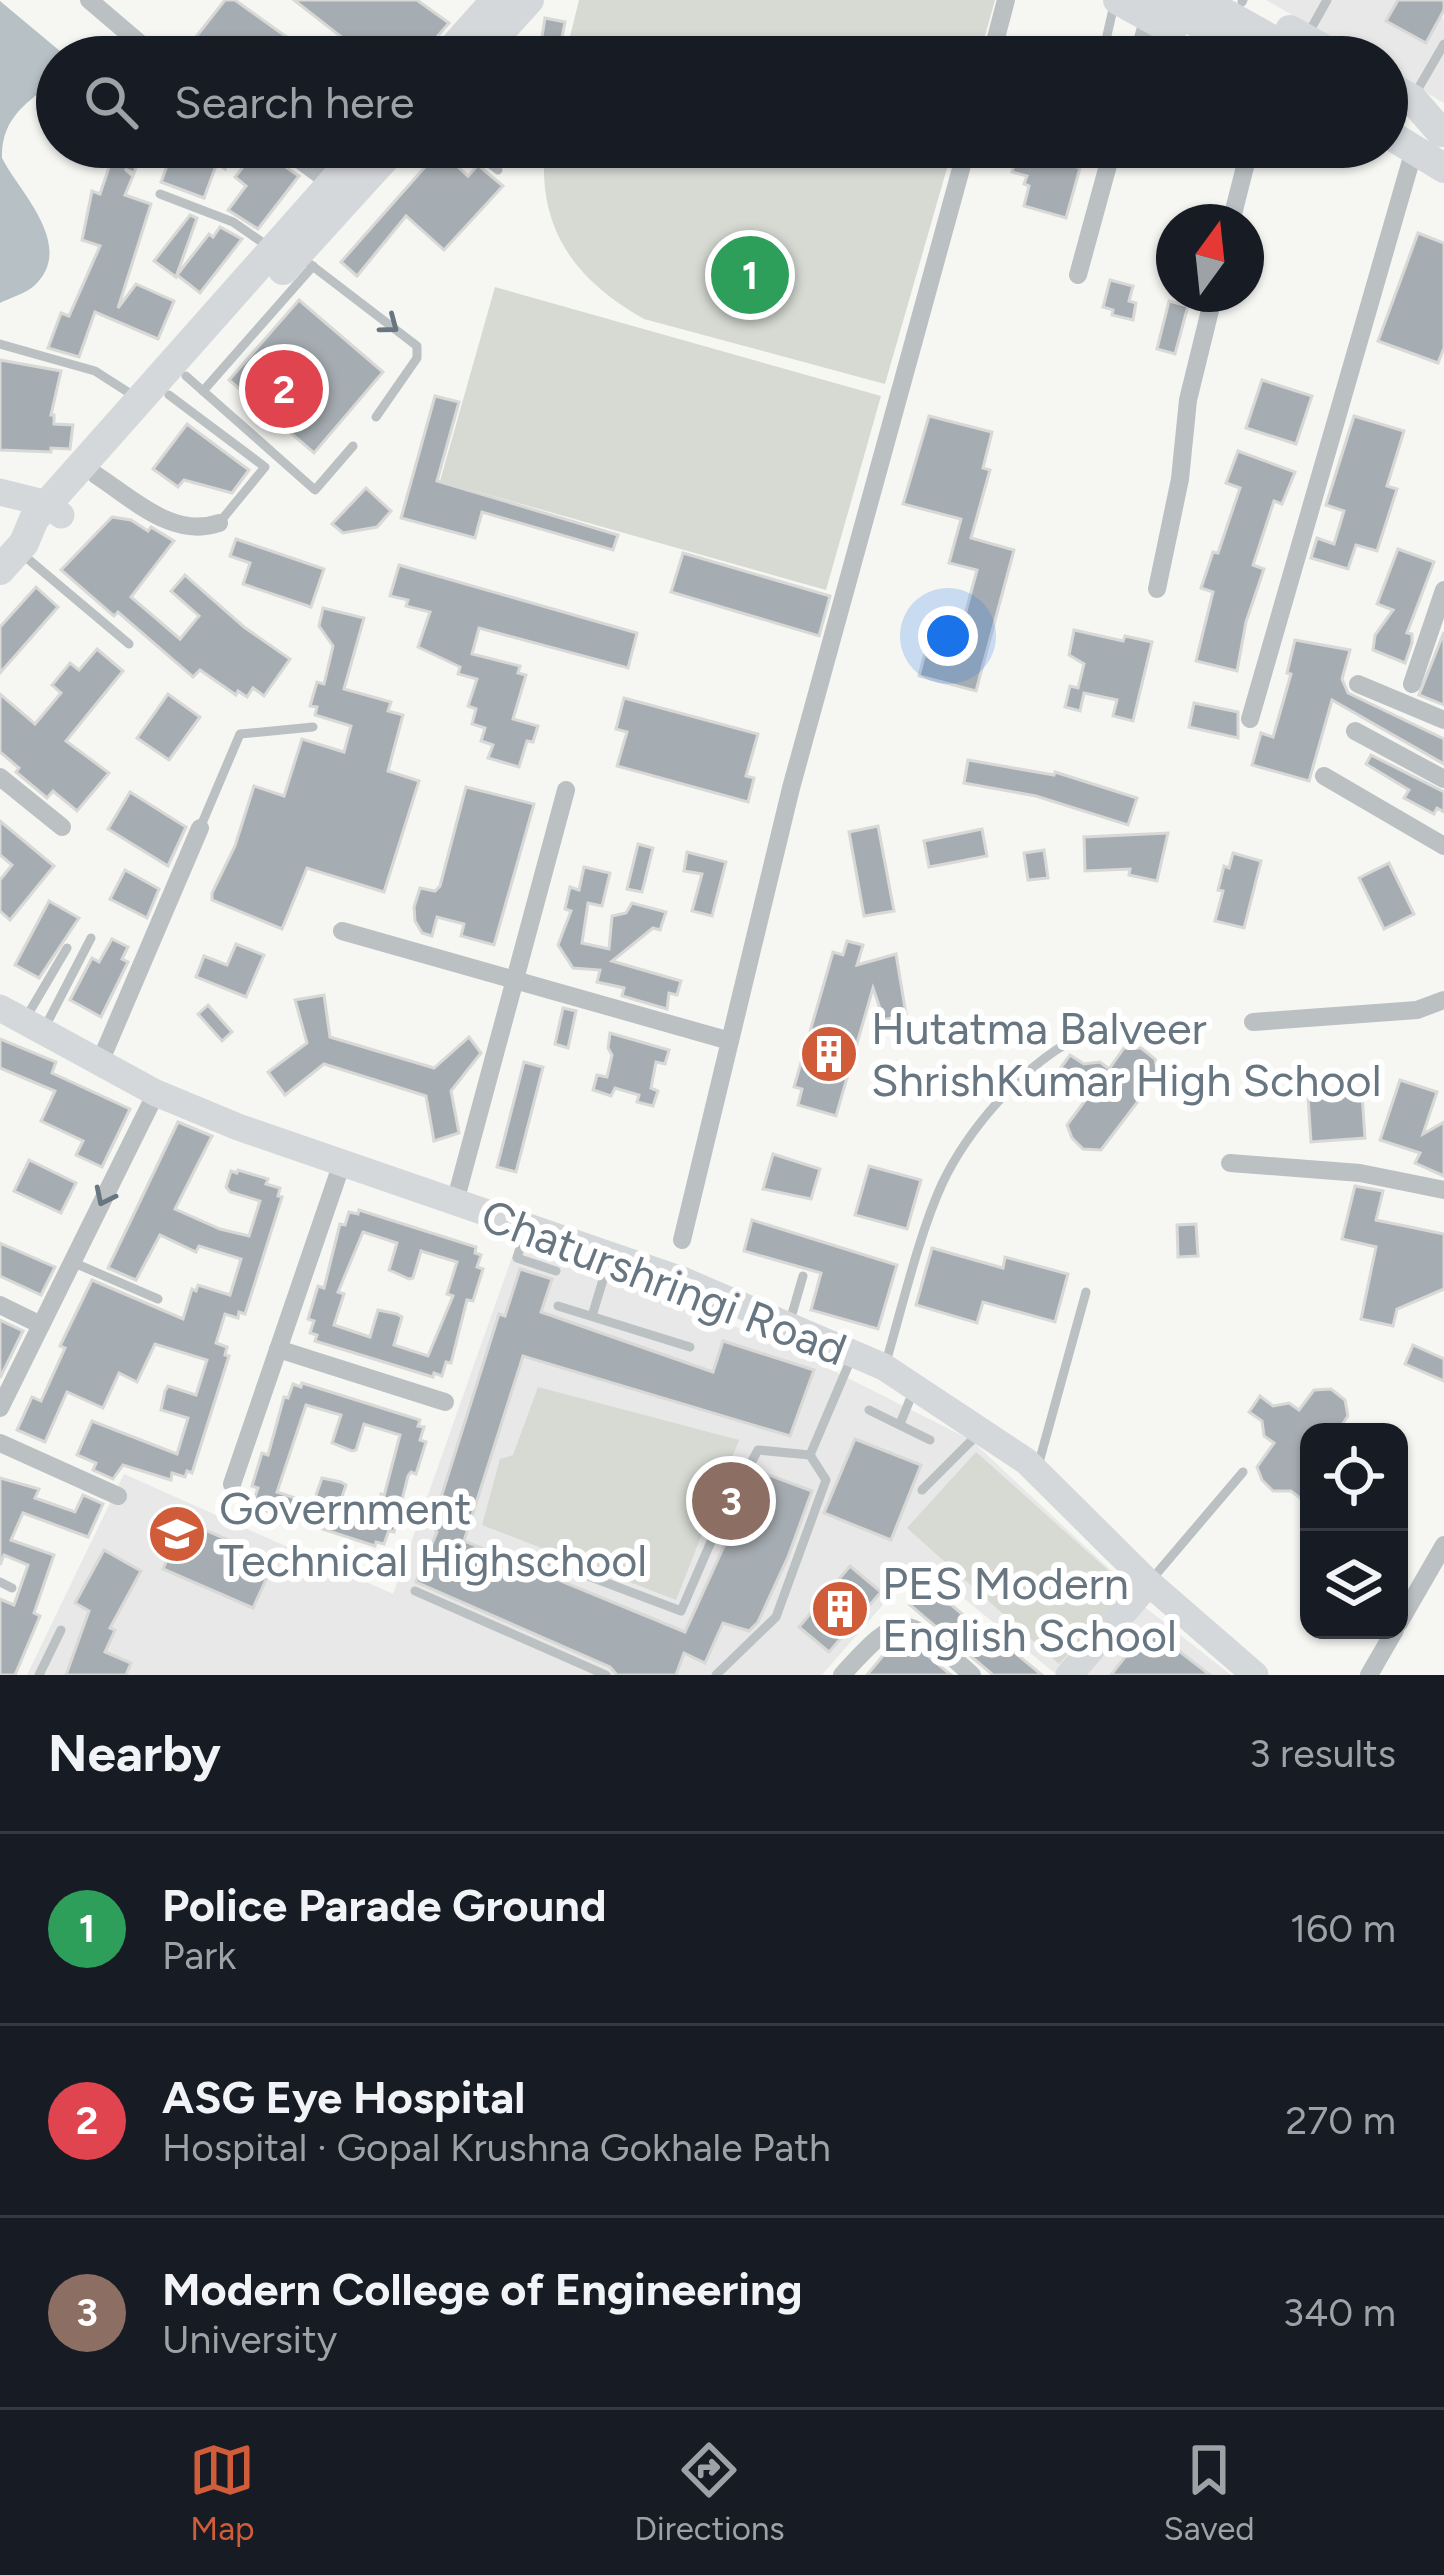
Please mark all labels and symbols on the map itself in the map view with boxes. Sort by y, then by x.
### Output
north arrow [1156,204,1264,312]
pin: 1 [711,230,789,320]
one-way arrow [377,311,399,332]
pin: 2 [245,344,323,434]
your location [918,606,978,666]
place label: Hutatma Balveer ShrishKumar High School [871,1001,1382,1107]
building icon: Hutatma Balveer ShrishKumar High School [798,1023,860,1085]
one-way arrow [95,1185,118,1207]
street label: Chaturshringi Road [474,1188,854,1376]
pin: 3 [692,1456,770,1546]
place label: Government Technical Highschool [219,1481,647,1587]
school or university icon: Government Technical Highschool [146,1503,208,1565]
place label: PES Modern English School [882,1556,1177,1662]
building icon: PES Modern English School [809,1578,871,1640]

